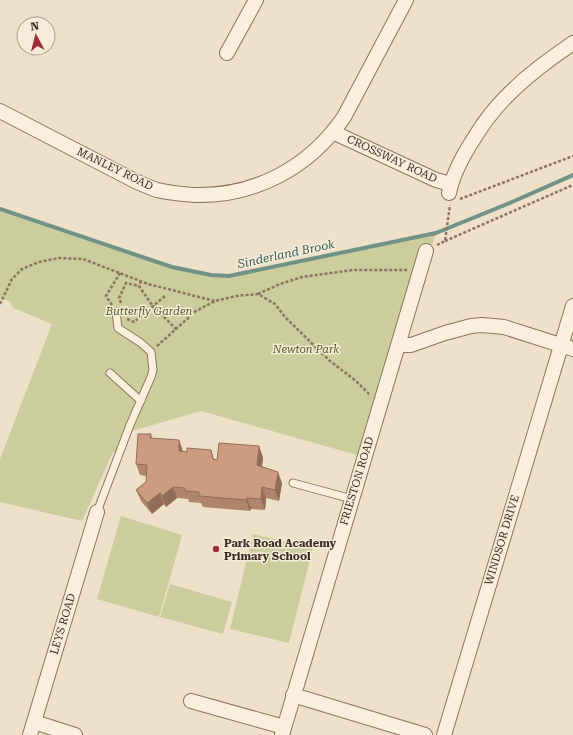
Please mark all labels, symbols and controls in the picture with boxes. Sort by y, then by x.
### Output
north arrow [16,16,56,56]
text: N [30,20,40,34]
street label: CROSSWAY ROAD [345,132,439,186]
street label: MANLEY ROAD [75,145,155,193]
water label: Sinderland Brook [235,237,336,271]
park label: Butterfly Garden [105,305,192,318]
park label: Newton Park [272,343,339,356]
street label: FRIESTON ROAD [337,435,377,527]
street label: WINDSOR DRIVE [482,493,522,587]
place label: Park Road Academy Primary School [224,537,337,563]
marker: Park Road Academy Primary School [211,544,221,554]
street label: LEYS ROAD [48,592,78,656]

